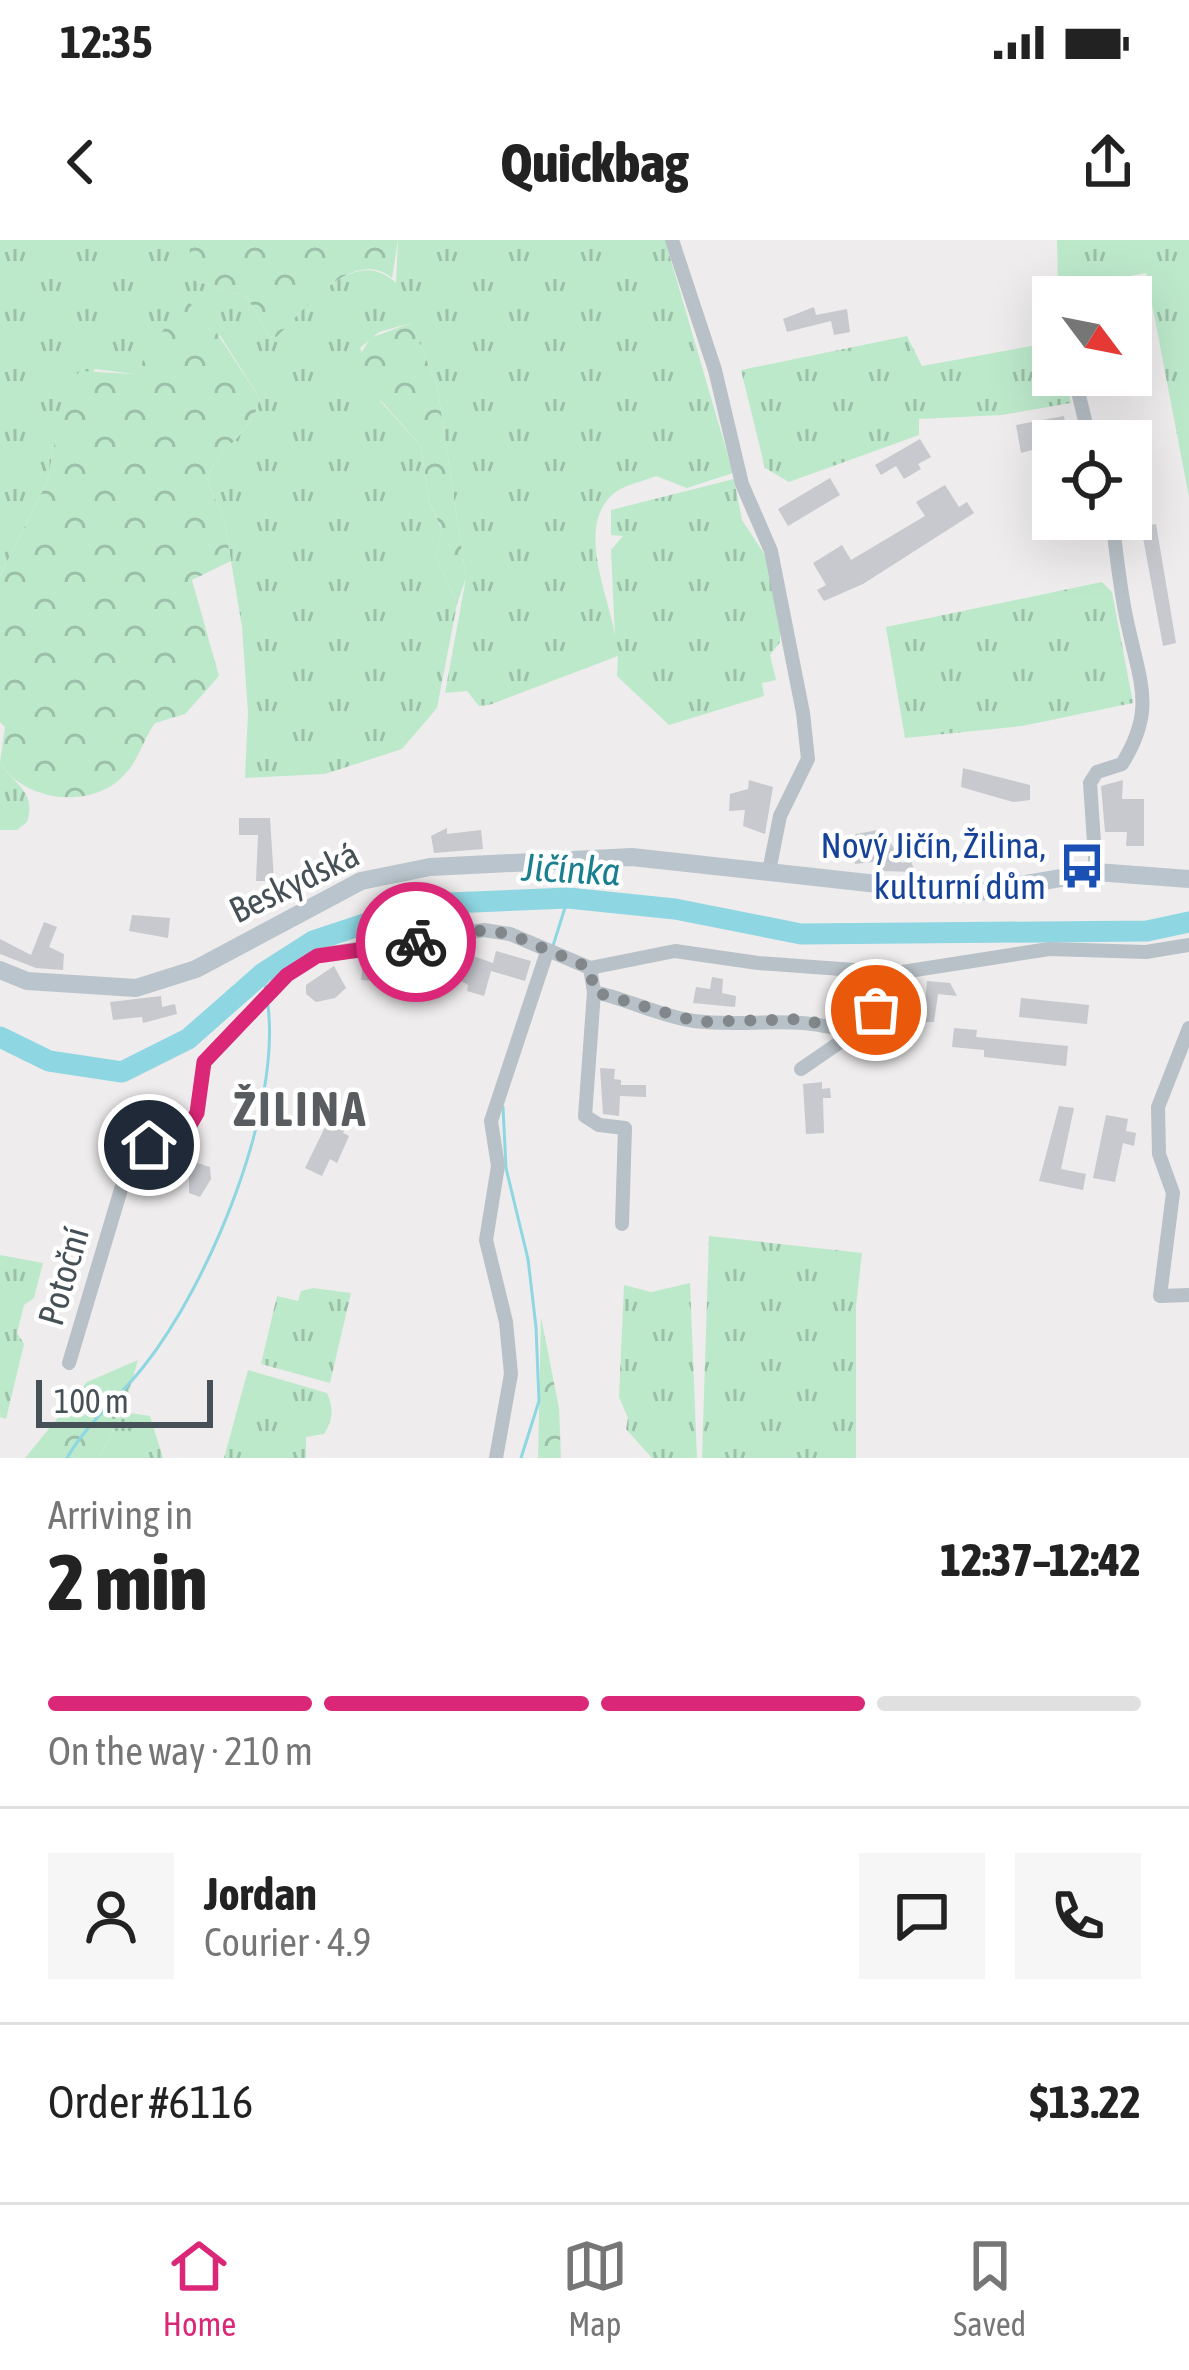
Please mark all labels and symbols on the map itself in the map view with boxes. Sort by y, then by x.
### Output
north arrow [1032,276,1152,396]
place label: Nový Jičín, Žilina, kulturní dům [820,824,1046,907]
street label: Beskydská [222,833,366,931]
bus stop icon: Nový Jičín, Žilina, kulturní dům [1057,841,1107,891]
water label: Jičínka [520,844,621,894]
courier [356,882,476,1002]
pin [825,959,927,1061]
district label: ŽILINA [234,1081,368,1136]
pin [98,1094,200,1196]
street label: Potoční [29,1222,97,1330]
scale bar [36,1374,213,1427]

